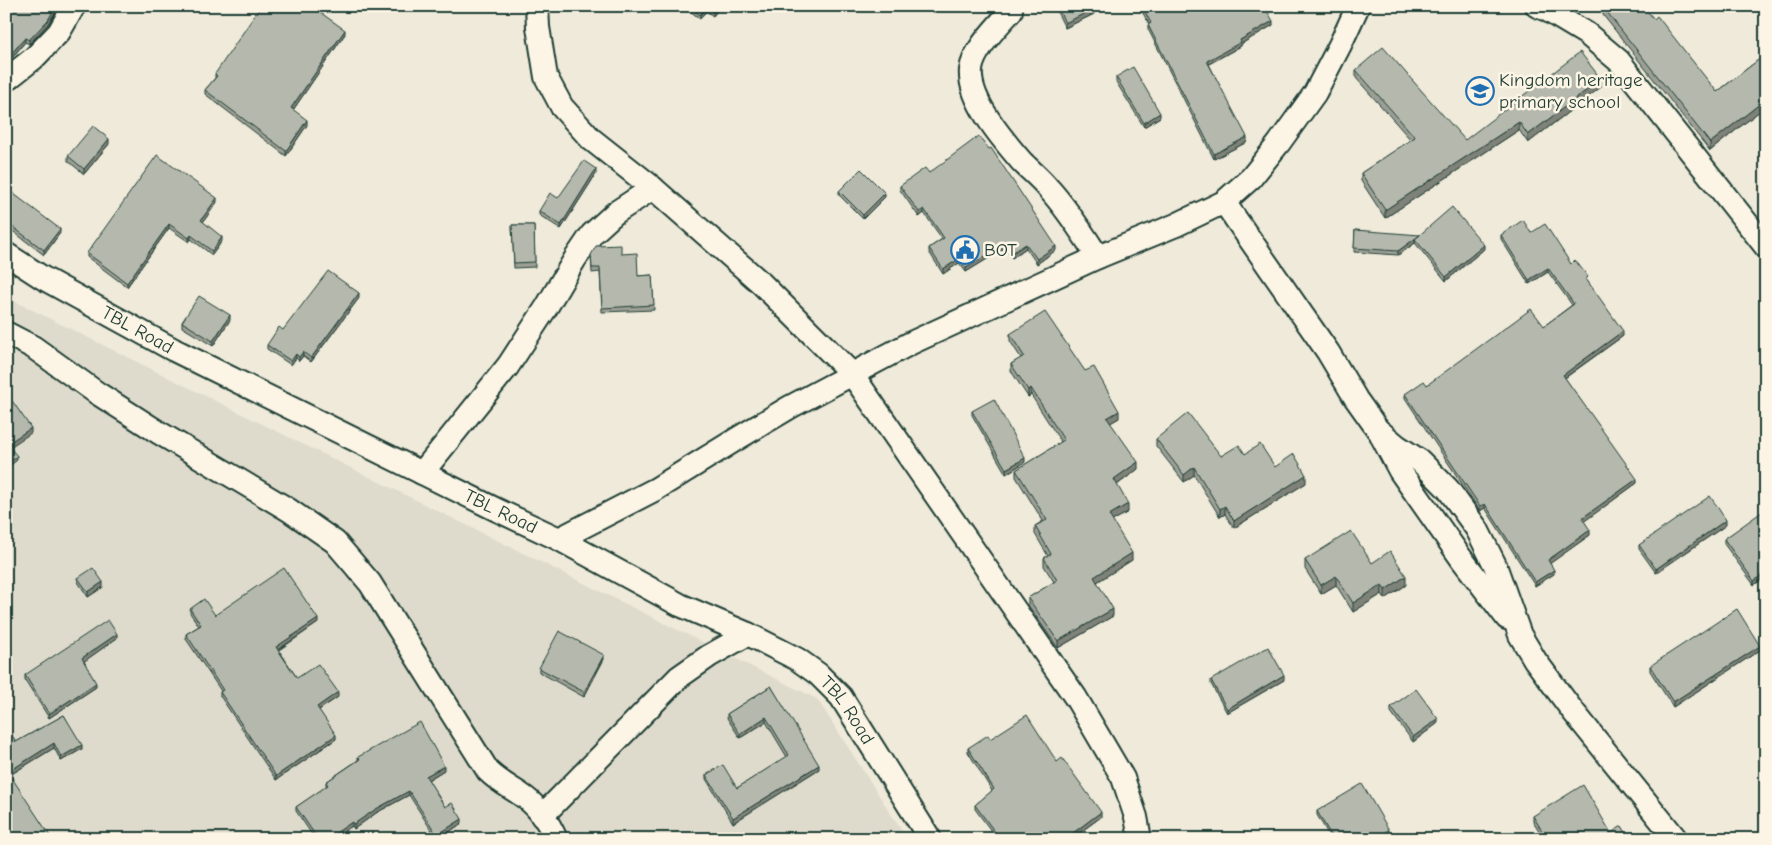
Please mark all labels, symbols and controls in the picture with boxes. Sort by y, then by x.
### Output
place label: Kingdom heritage primary school [1499,69,1643,113]
school or university icon: Kingdom heritage primary school [1465,76,1495,106]
public building icon: BOT [950,235,980,265]
place label: BOT [984,239,1017,261]
street label: TBL Road [98,301,177,359]
street label: TBL Road [460,484,541,538]
street label: TBL Road [816,672,879,748]

